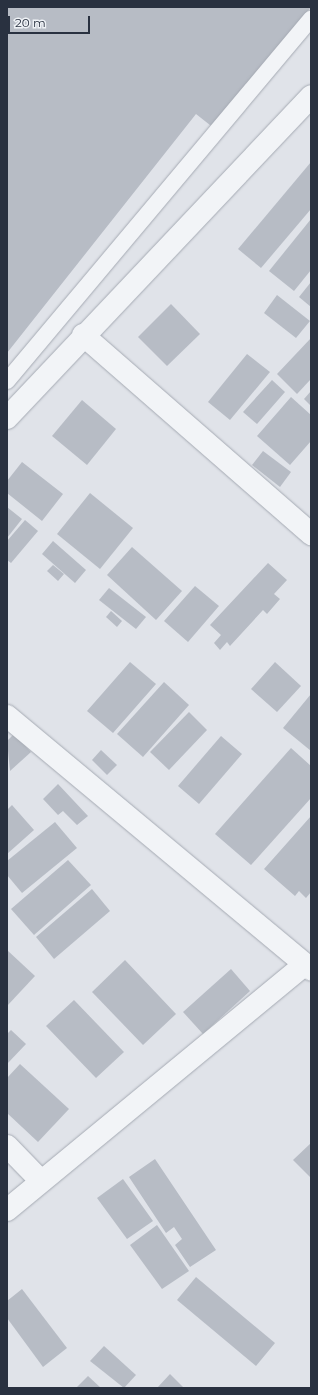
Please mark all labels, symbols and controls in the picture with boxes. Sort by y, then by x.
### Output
scale bar [10,8,92,34]
text: 20 m [15,15,46,30]

